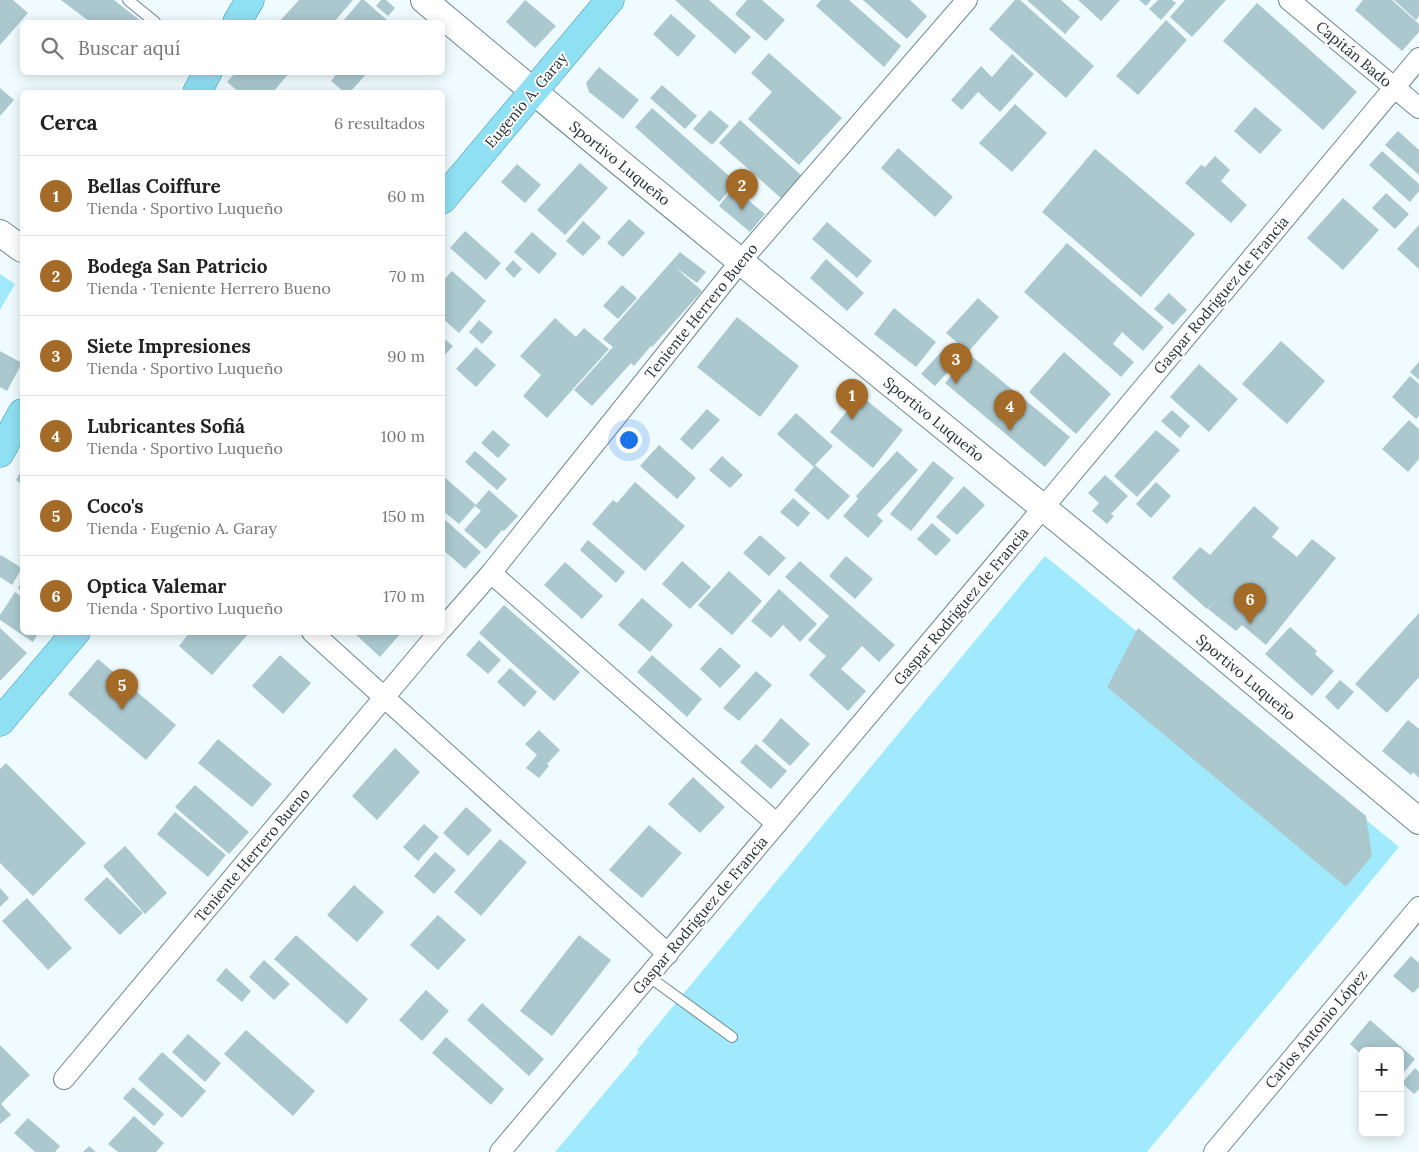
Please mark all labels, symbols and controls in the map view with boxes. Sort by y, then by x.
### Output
street label: Capitán Bado [1312,17,1396,91]
search box [20,20,445,75]
icon: search [38,34,66,62]
text: Buscar aquí [78,36,180,60]
street label: Eugenio A. Garay [481,48,571,152]
text: Cerca [40,109,98,136]
text: 6 resultados [334,113,425,133]
street label: Sportivo Luqueño [566,117,674,210]
pin: 2 [726,169,758,210]
text: Bellas Coiffure [87,174,221,198]
text: 1 [53,186,59,206]
text: 60 m [387,186,425,206]
text: Tienda · Sportivo Luqueño [87,198,283,218]
street label: Gaspar Rodriguez de Francia [1149,212,1293,378]
street label: Teniente Herrero Bueno [640,239,762,383]
text: Bodega San Patricio [87,254,268,278]
text: 2 [52,266,60,286]
text: 70 m [389,266,425,286]
text: Tienda · Teniente Herrero Bueno [87,278,331,298]
text: Siete Impresiones [87,334,251,358]
pin: 3 [940,343,972,384]
text: 3 [52,346,60,366]
text: 90 m [387,346,425,366]
text: Tienda · Sportivo Luqueño [87,358,283,378]
street label: Sportivo Luqueño [880,373,988,466]
pin: 1 [836,379,868,420]
pin: 4 [994,390,1026,431]
text: Lubricantes Sofiá [87,414,245,438]
text: 4 [52,426,60,446]
text: 100 m [381,426,425,446]
your location [616,427,642,453]
text: Tienda · Sportivo Luqueño [87,438,283,458]
text: Coco's [87,494,144,518]
text: 5 [52,506,60,526]
text: 150 m [382,506,425,526]
text: Tienda · Eugenio A. Garay [87,518,277,538]
street label: Gaspar Rodriguez de Francia [889,523,1033,689]
text: Optica Valemar [87,574,226,598]
pin: 6 [1234,583,1266,624]
text: 6 [51,586,61,606]
text: 170 m [383,586,425,606]
text: Tienda · Sportivo Luqueño [87,598,283,618]
street label: Sportivo Luqueño [1192,630,1300,724]
pin: 5 [106,669,138,710]
street label: Teniente Herrero Bueno [190,784,314,926]
street label: Gaspar Rodriguez de Francia [628,832,772,998]
street label: Carlos Antonio López [1261,966,1371,1092]
map controls [1359,1047,1404,1137]
button: + [1359,1047,1404,1092]
button: − [1359,1092,1404,1137]

